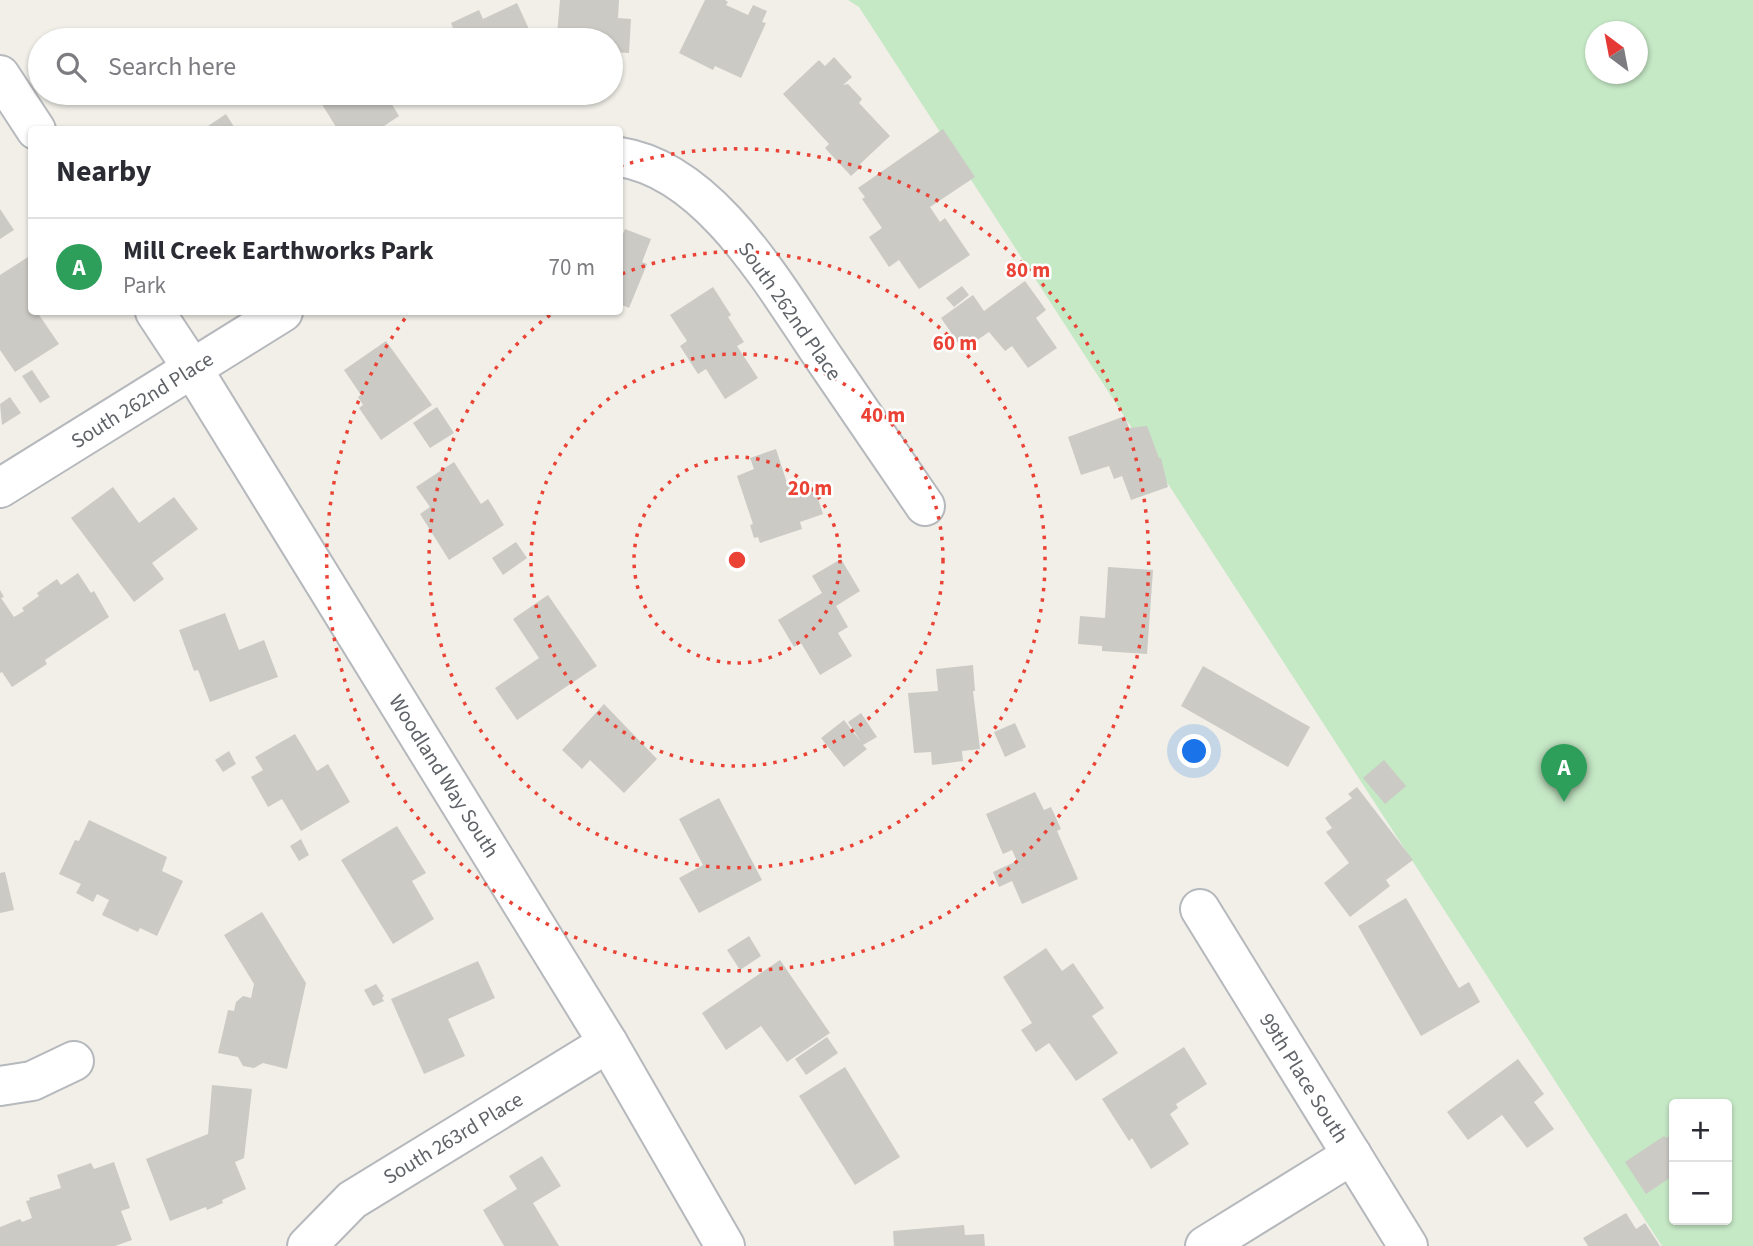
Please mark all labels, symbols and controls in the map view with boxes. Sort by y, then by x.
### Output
north arrow [1585,21,1648,84]
search box [28,28,623,105]
icon: search [52,48,90,86]
text: Search here [108,48,236,85]
text: Nearby [56,150,151,193]
text: Mill Creek Earthworks Park [123,232,433,269]
street label: South 262nd Place [731,236,849,386]
text: A [72,251,86,284]
text: 70 m [548,251,595,284]
text: 80 m [1006,255,1050,285]
text: Park [123,269,166,302]
text: 60 m [933,328,977,358]
street label: South 262nd Place [65,344,219,456]
text: 40 m [861,400,905,430]
text: 20 m [788,473,832,503]
centre of rings [725,548,749,572]
street label: Woodland Way South [382,689,506,863]
your location [1177,734,1211,768]
pin: A [1541,744,1587,802]
street label: 99th Place South [1252,1007,1356,1149]
street label: South 263rd Place [377,1084,529,1192]
map controls [1669,1099,1732,1225]
button: + [1669,1099,1732,1162]
button: − [1669,1162,1732,1225]

